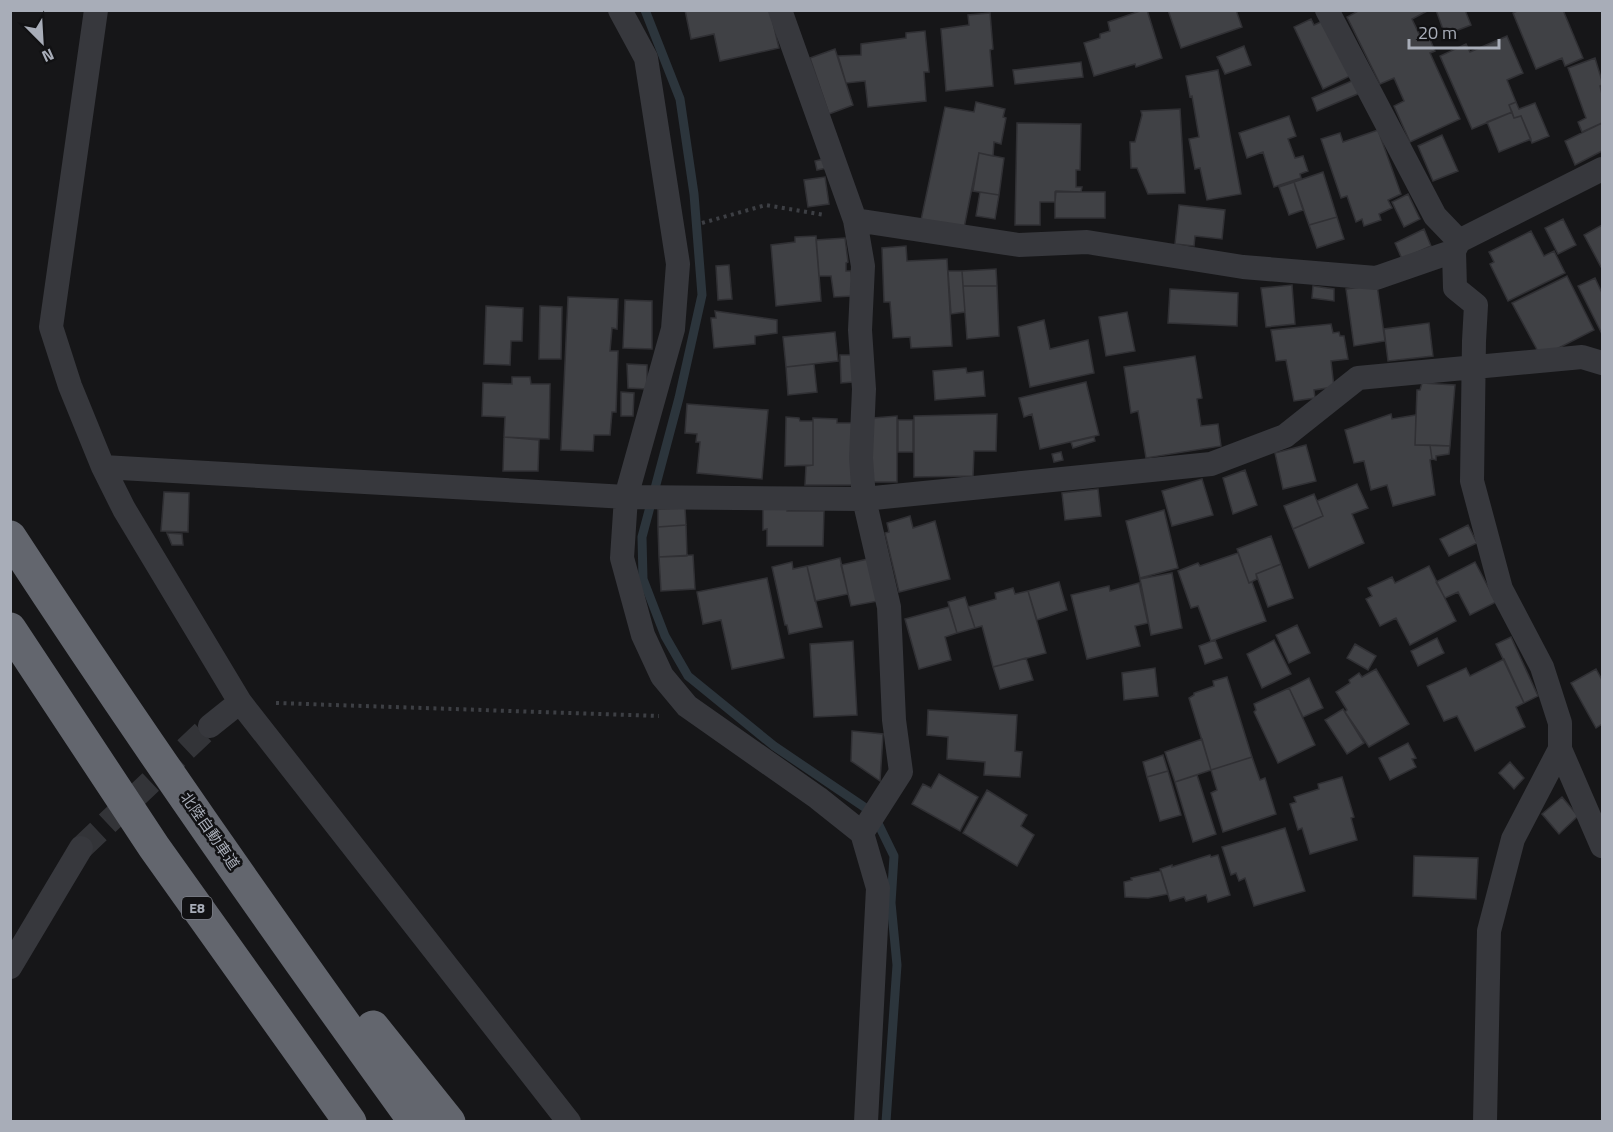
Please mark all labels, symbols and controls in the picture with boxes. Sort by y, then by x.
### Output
north arrow [12,12,72,72]
scale bar [1409,12,1499,50]
text: 20 m [1418,19,1457,46]
text: N [38,42,58,69]
street label: 北陸自動車道 [175,787,246,874]
road number: E8 [182,897,212,919]

